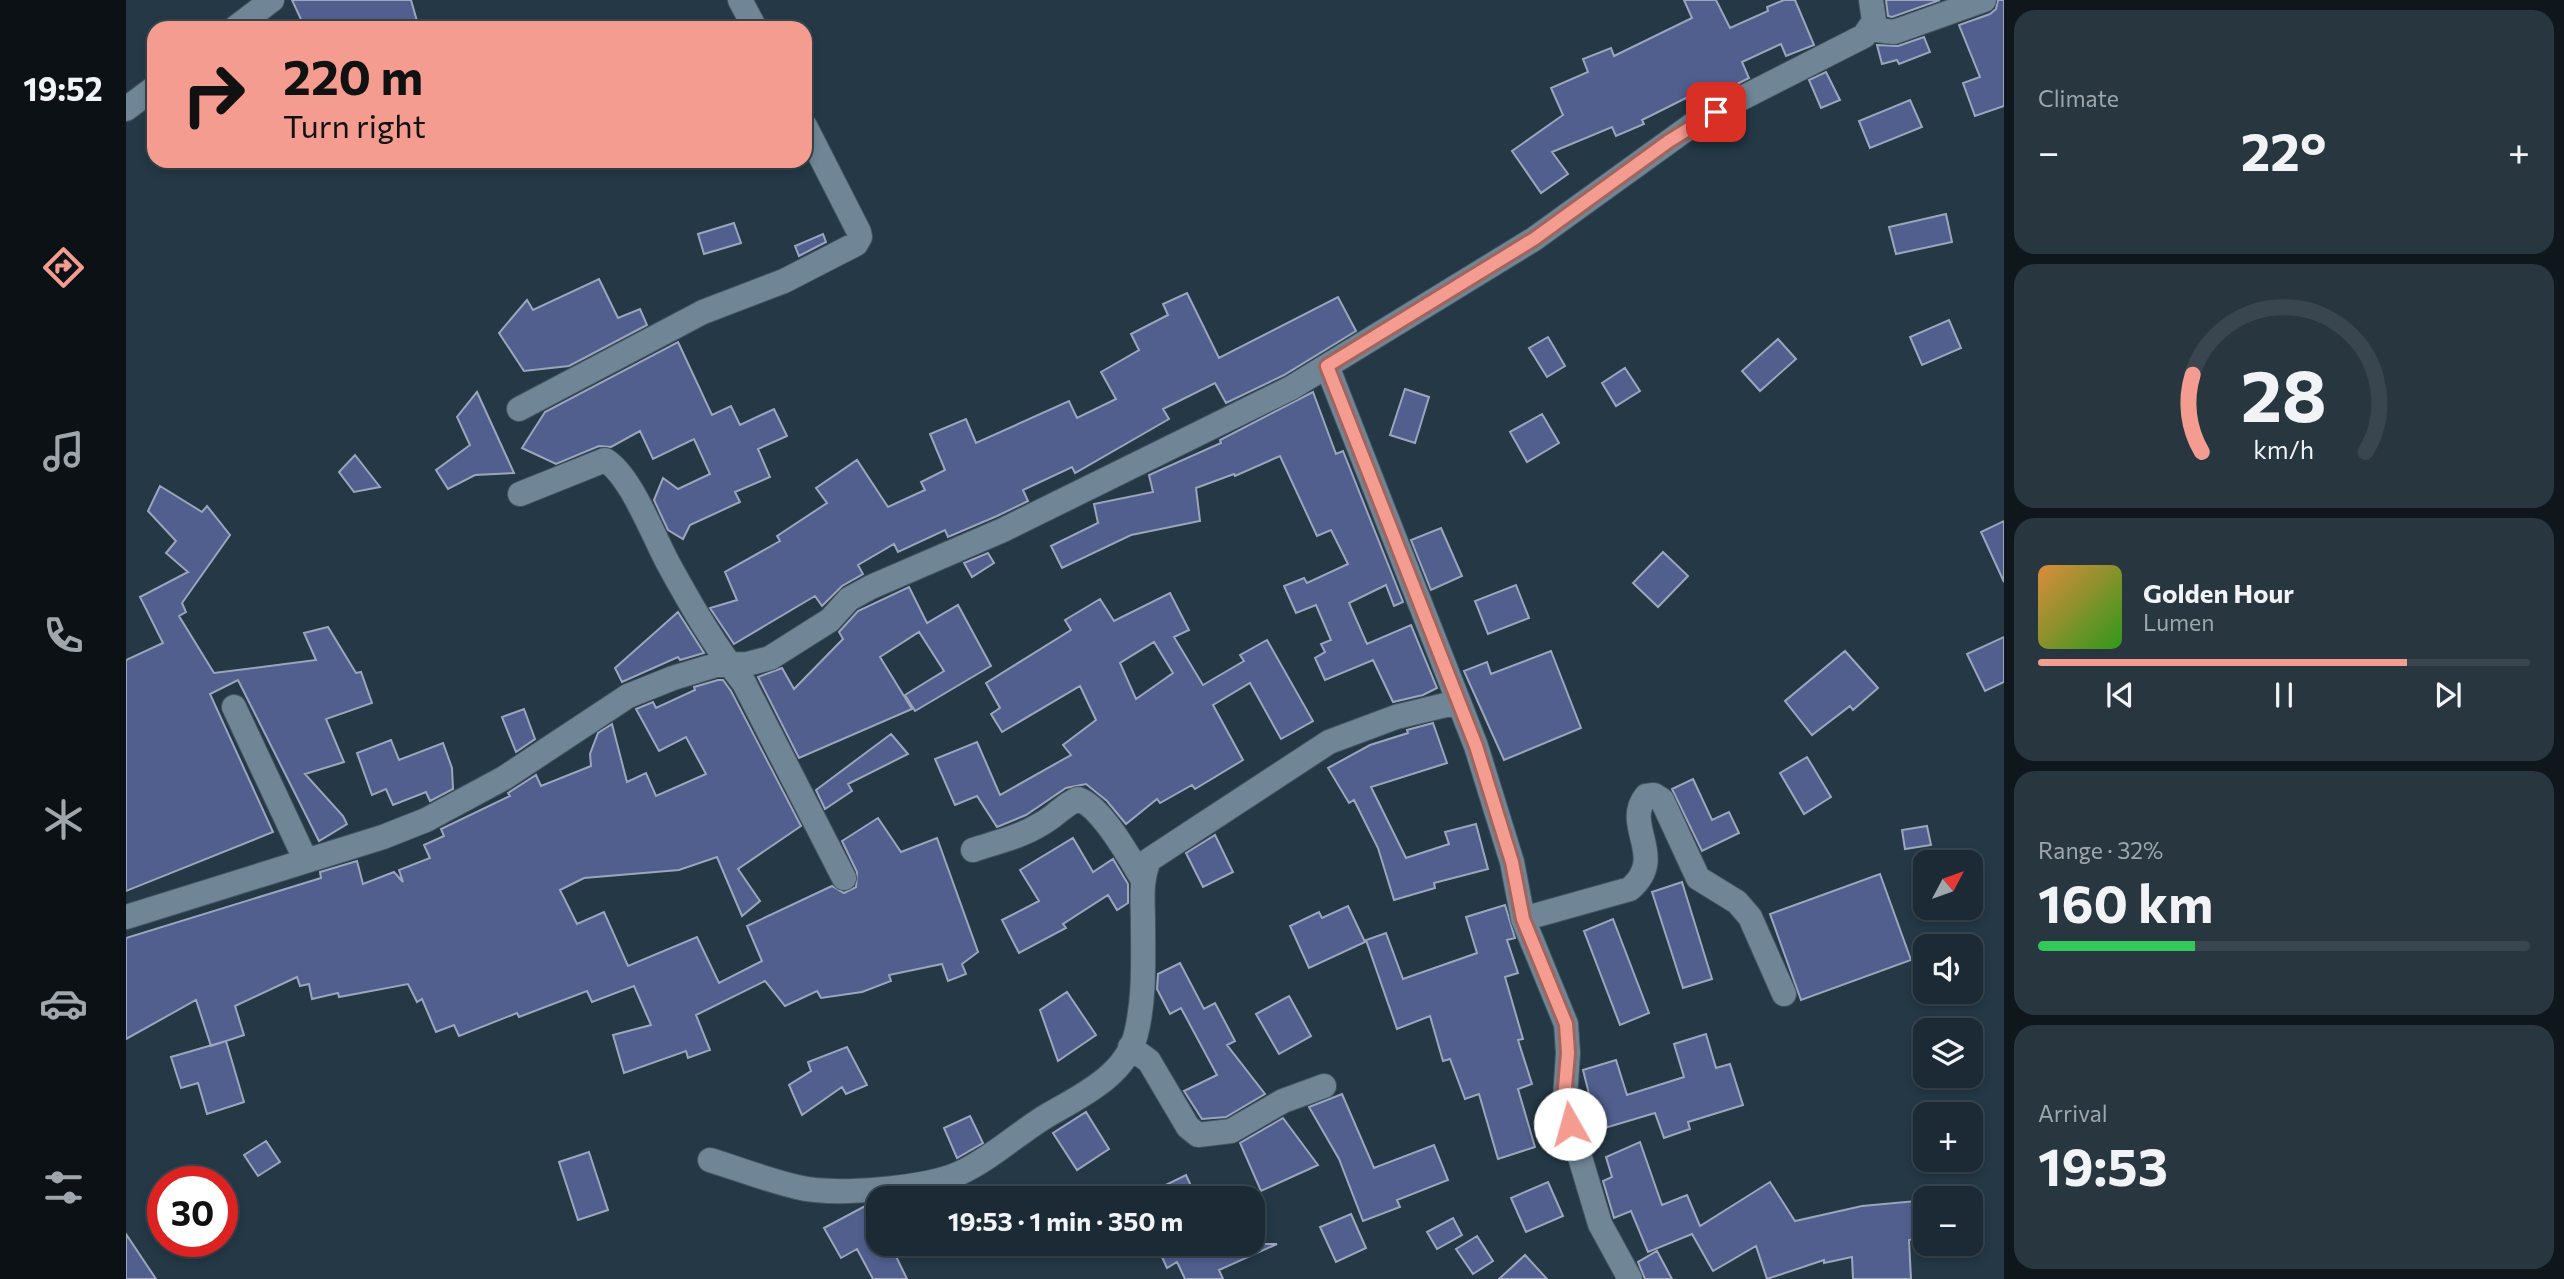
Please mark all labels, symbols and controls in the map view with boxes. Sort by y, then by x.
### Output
text: 220 m [283,45,423,105]
icon: right [168,49,259,140]
text: 19:52 [23,68,103,108]
pin [1686,82,1746,142]
text: Climate [2038,84,2119,112]
icon: arrive [1697,93,1735,131]
text: Turn right [283,105,426,145]
text: 22° [2241,118,2326,182]
text: − [2038,127,2060,174]
text: + [2508,127,2530,174]
icon: directions [39,243,88,292]
text: 28 [2241,348,2327,437]
icon: music [39,427,88,476]
text: km/h [2254,433,2314,463]
text: Golden Hour [2143,577,2294,608]
text: Lumen [2143,608,2214,636]
icon: phone [39,611,88,660]
icon: previous [2101,676,2139,714]
icon: pause [2265,676,2303,714]
icon: next [2429,676,2467,714]
icon: climate [39,795,88,844]
text: Range · 32% [2038,836,2163,864]
north arrow [1913,850,1983,920]
map controls [1913,850,1983,1256]
text: 160 km [2038,870,2213,934]
button: sound [1913,934,1983,1004]
icon: car [39,979,88,1028]
button: layers [1913,1018,1983,1088]
position arrow [1533,1087,1607,1161]
text: Arrival [2038,1099,2108,1127]
button: + [1913,1102,1983,1172]
text: 19:53 [2038,1133,2168,1197]
icon: filters [39,1163,88,1212]
speed limit sign: 30 [147,1166,238,1257]
button: − [1913,1186,1983,1256]
text: 19:53 · 1 min · 350 m [948,1205,1183,1236]

